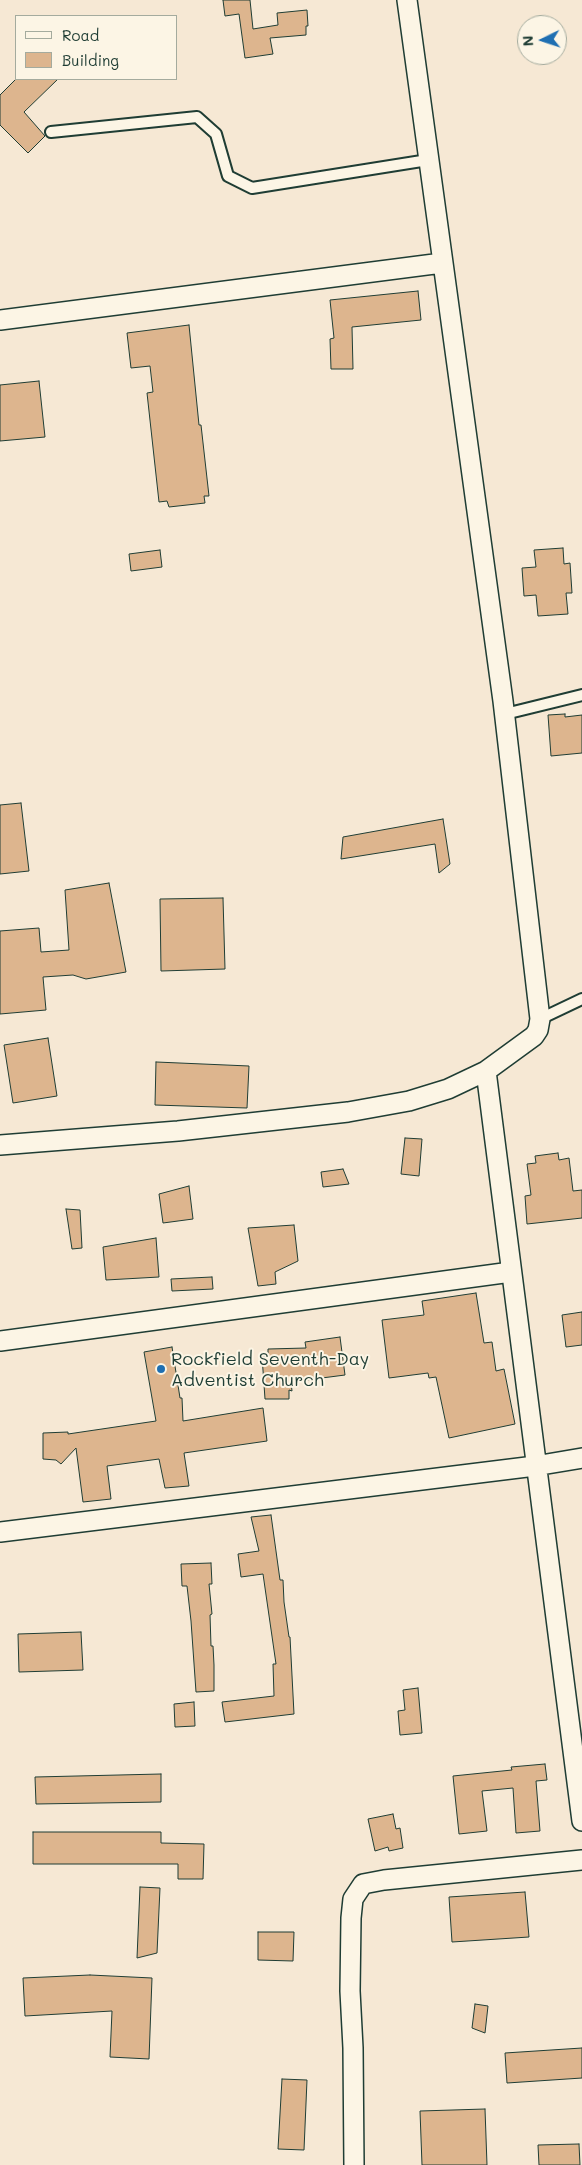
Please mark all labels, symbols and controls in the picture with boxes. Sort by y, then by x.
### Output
legend [15,15,178,80]
north arrow [517,15,567,65]
text: Road [62,25,99,45]
text: N [518,35,537,47]
text: Building [62,50,119,70]
place label: Rockfield Seventh-Day Adventist Church [171,1348,369,1390]
marker: Rockfield Seventh-Day Adventist Church [155,1363,167,1375]

